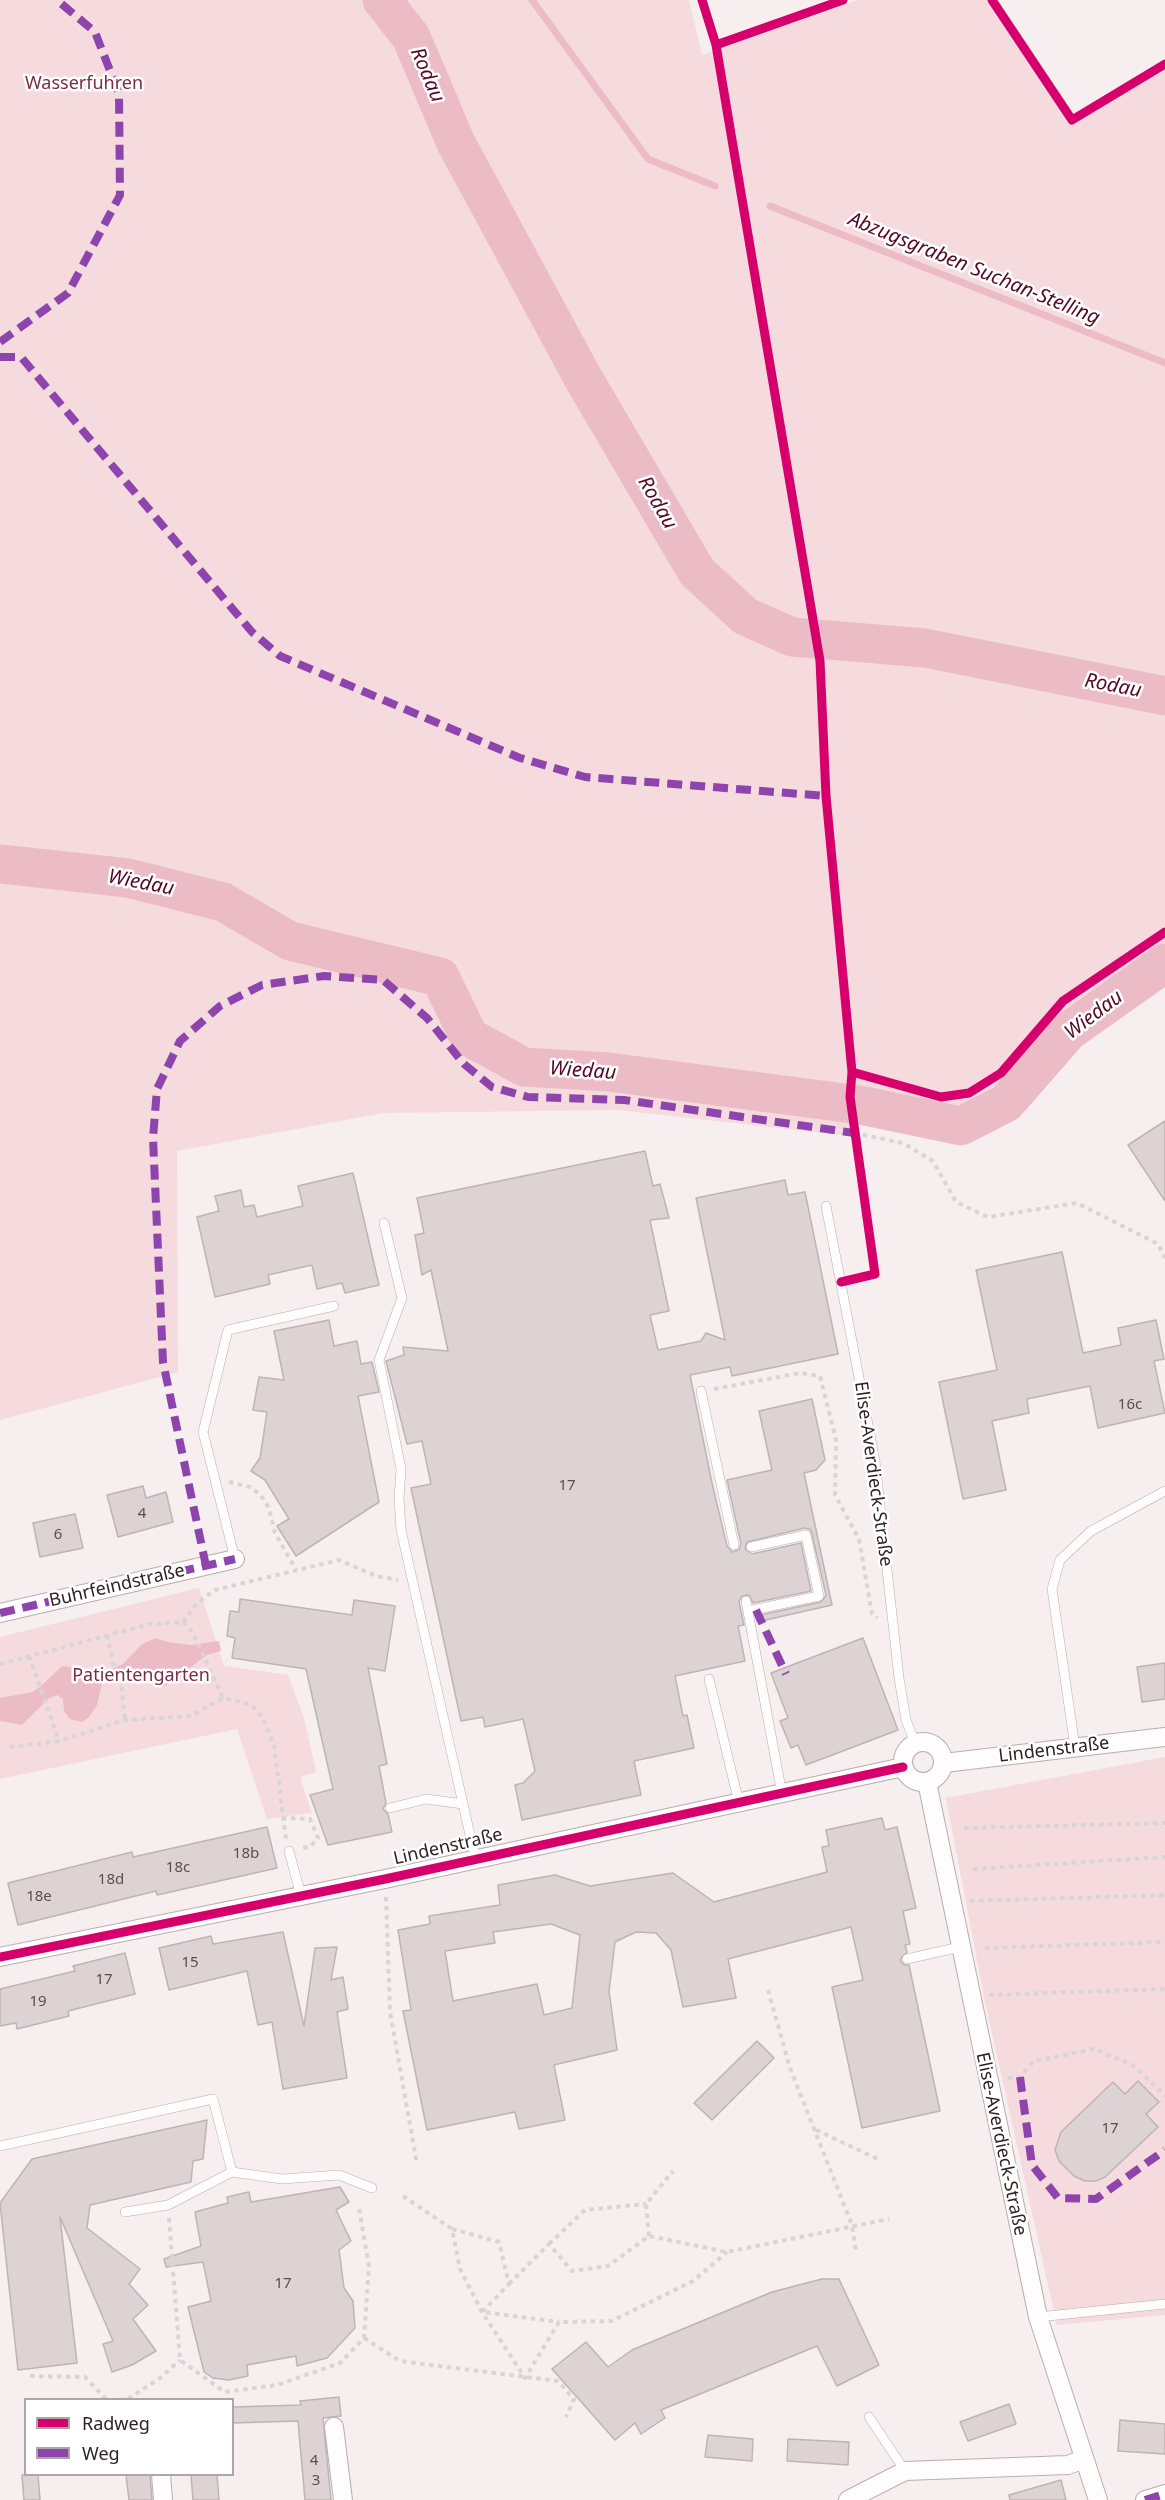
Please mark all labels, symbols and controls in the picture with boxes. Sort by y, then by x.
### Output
water label: Rodau [405,44,449,106]
park label: Wasserfuhren [25,73,143,95]
water label: Abzugsgraben Suchan-Stelling [845,207,1103,331]
water label: Rodau [632,472,682,534]
water label: Rodau [1083,669,1143,703]
water label: Wiedau [106,865,176,901]
water label: Wiedau [1060,985,1128,1045]
water label: Wiedau [549,1057,617,1085]
street label: Elise-Averdieck-Straße [849,1380,897,1568]
house number: 16c [1118,1396,1142,1414]
house number: 17 [558,1477,576,1495]
house number: 4 [138,1505,146,1523]
house number: 6 [54,1526,62,1544]
street label: Buhrfeindstraße [47,1560,187,1612]
park label: Patientengarten [72,1665,210,1687]
street label: Lindenstraße [997,1732,1111,1768]
street label: Lindenstraße [391,1824,505,1870]
house number: 18b [233,1845,259,1863]
house number: 18c [166,1859,190,1877]
house number: 18d [98,1871,124,1889]
house number: 18e [26,1888,52,1906]
house number: 15 [181,1954,199,1972]
house number: 17 [95,1971,113,1989]
house number: 19 [29,1993,47,2011]
street label: Elise-Averdieck-Straße [971,2050,1031,2238]
house number: 17 [1101,2120,1119,2138]
house number: 17 [274,2275,292,2293]
legend [24,2398,234,2476]
text: Radweg [82,2411,150,2435]
text: Weg [82,2441,120,2465]
house number: 4 [310,2452,318,2470]
house number: 3 [312,2472,320,2490]

